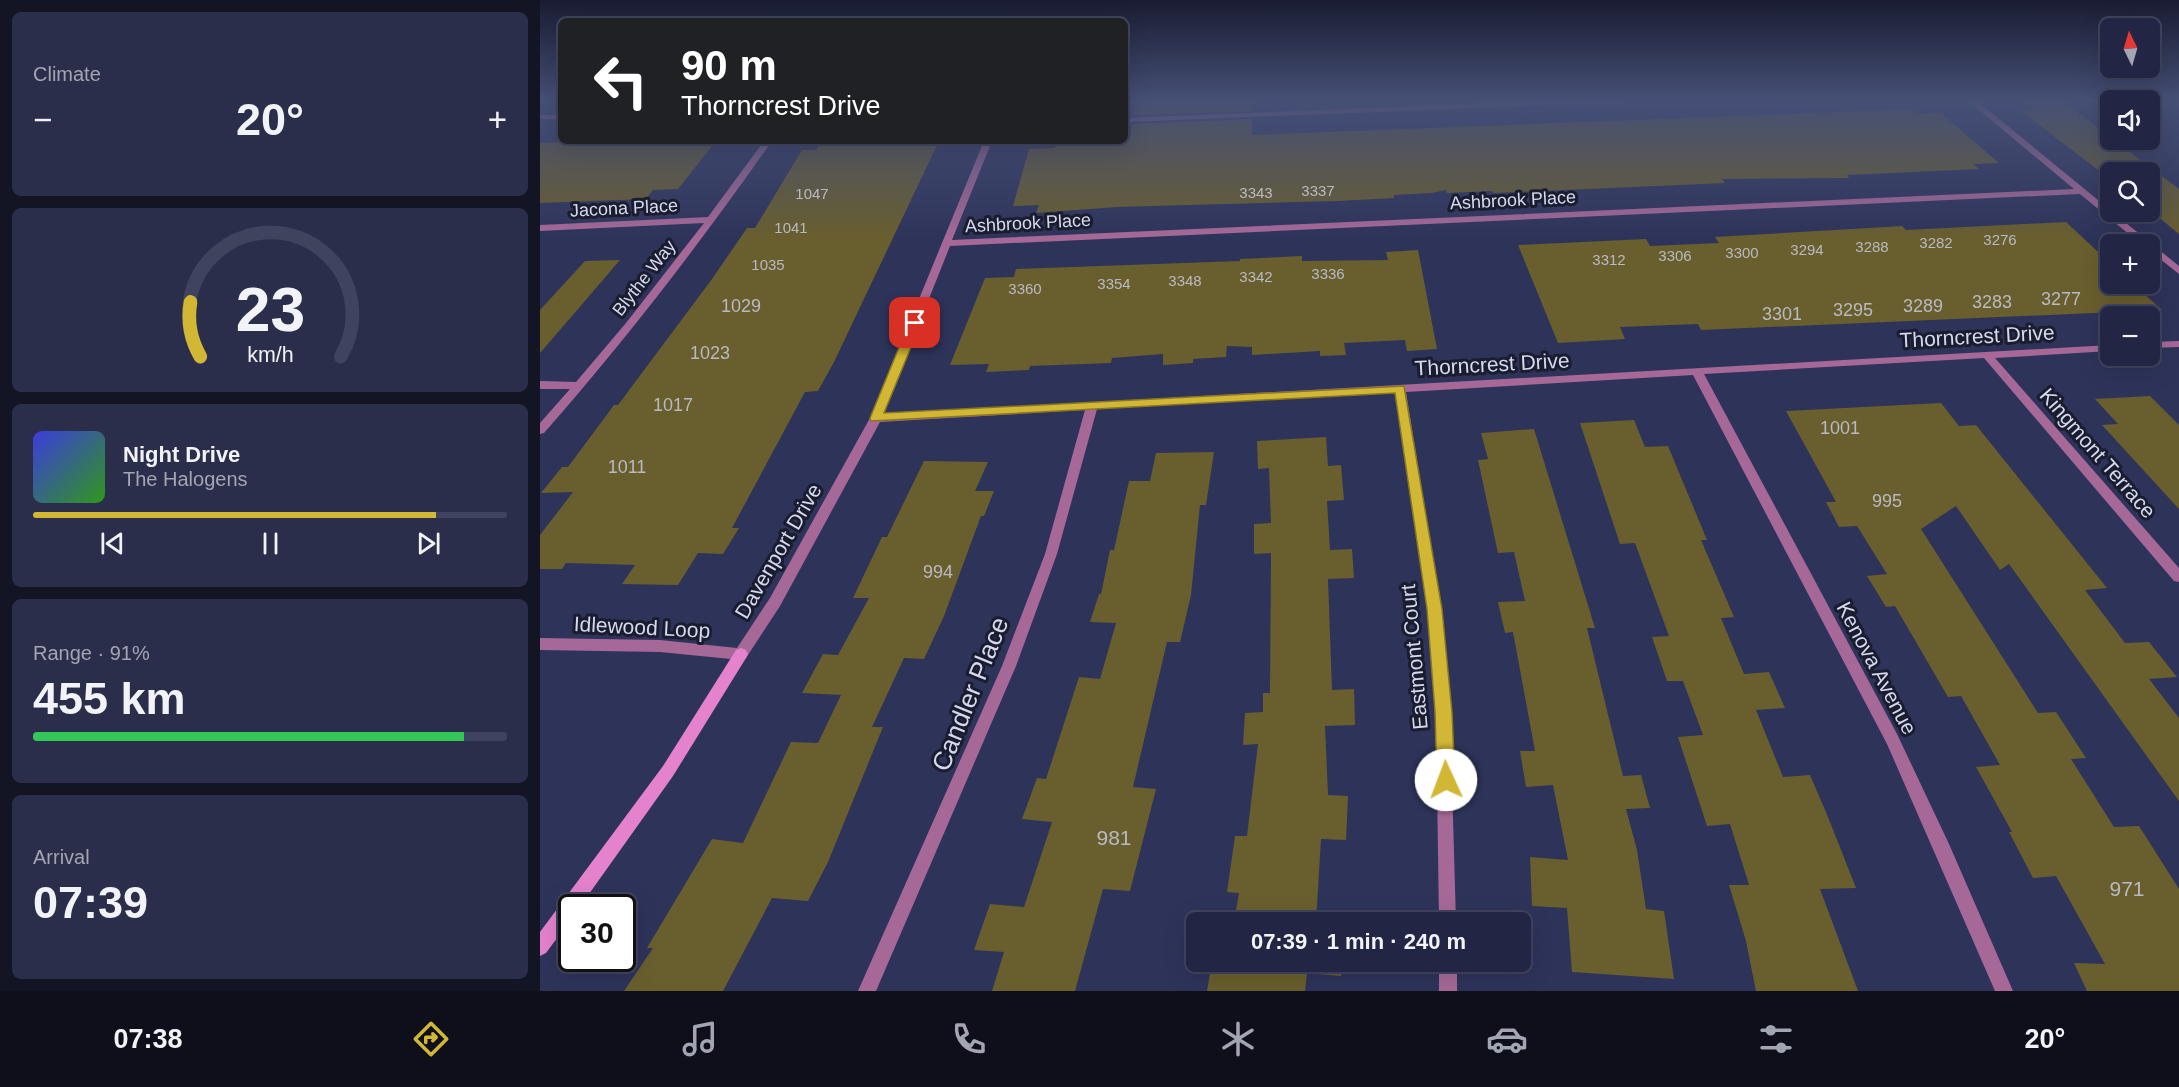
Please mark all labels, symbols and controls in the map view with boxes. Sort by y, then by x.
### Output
north arrow [2100,18,2160,78]
map controls [2100,18,2160,366]
icon: left [582,42,660,120]
text: 90 m [681,42,777,89]
text: Climate [33,63,101,85]
button: sound [2100,90,2160,150]
text: Thorncrest Drive [681,91,881,121]
text: 20° [236,94,304,145]
text: − [33,101,52,138]
text: + [488,101,507,138]
button: search [2100,162,2160,222]
house number: 3337 [1301,182,1335,199]
house number: 3343 [1239,184,1273,201]
house number: 1047 [795,185,829,202]
street label: Ashbrook Place [1450,187,1576,213]
street label: Jacona Place [570,195,678,221]
street label: Ashbrook Place [965,210,1091,236]
house number: 1041 [774,219,808,236]
house number: 3276 [1983,231,2017,248]
house number: 3282 [1919,234,1953,251]
button: + [2100,234,2160,294]
street label: Blythe Way [608,236,680,320]
house number: 3288 [1855,238,1889,255]
house number: 3294 [1790,241,1824,258]
house number: 3300 [1725,244,1759,261]
house number: 3306 [1658,247,1692,264]
house number: 3312 [1592,251,1626,268]
house number: 1035 [751,256,785,273]
house number: 3336 [1311,265,1345,282]
house number: 3342 [1239,268,1273,285]
house number: 3348 [1168,272,1202,289]
text: 23 [235,275,305,344]
house number: 3354 [1097,275,1131,292]
house number: 3360 [1008,280,1042,297]
house number: 3277 [2041,289,2081,309]
house number: 3283 [1972,292,2012,312]
house number: 1029 [721,296,761,316]
house number: 3289 [1903,296,1943,316]
pin [889,297,940,348]
house number: 3295 [1833,300,1873,320]
house number: 3301 [1762,304,1802,324]
icon: arrive [898,306,931,339]
button: − [2100,306,2160,366]
street label: Thorncrest Drive [1899,320,2055,352]
text: km/h [247,343,293,367]
house number: 1023 [690,343,730,363]
street label: Thorncrest Drive [1414,348,1570,380]
street label: Kingmont Terrace [2035,383,2161,523]
house number: 1017 [653,395,693,415]
house number: 1001 [1820,418,1860,438]
text: Night Drive [123,442,240,467]
house number: 1011 [608,457,646,477]
text: The Halogens [123,468,248,490]
street label: Davenport Drive [730,480,826,622]
house number: 995 [1872,491,1902,511]
icon: previous [96,527,129,560]
icon: pause [254,527,287,560]
icon: next [412,527,445,560]
house number: 994 [923,562,953,582]
street label: Eastmont Court [1396,583,1432,731]
street label: Kenova Avenue [1832,598,1922,738]
street label: Idlewood Loop [573,612,711,642]
street label: Candler Place [926,613,1014,775]
text: Range · 91% [33,642,150,664]
text: 455 km [33,673,186,724]
position arrow [1414,748,1478,812]
house number: 981 [1096,826,1132,849]
text: Arrival [33,846,90,868]
text: 07:39 [33,877,148,928]
house number: 971 [2109,877,2145,900]
speed limit sign: 30 [558,894,636,972]
text: 07:39 · 1 min · 240 m [1251,929,1466,954]
icon: directions [410,1018,452,1060]
icon: music [679,1018,721,1060]
icon: phone [948,1018,990,1060]
icon: climate [1217,1018,1259,1060]
icon: car [1486,1018,1528,1060]
icon: filters [1755,1018,1797,1060]
text: 07:38 [114,1024,183,1054]
text: 20° [2025,1024,2065,1054]

